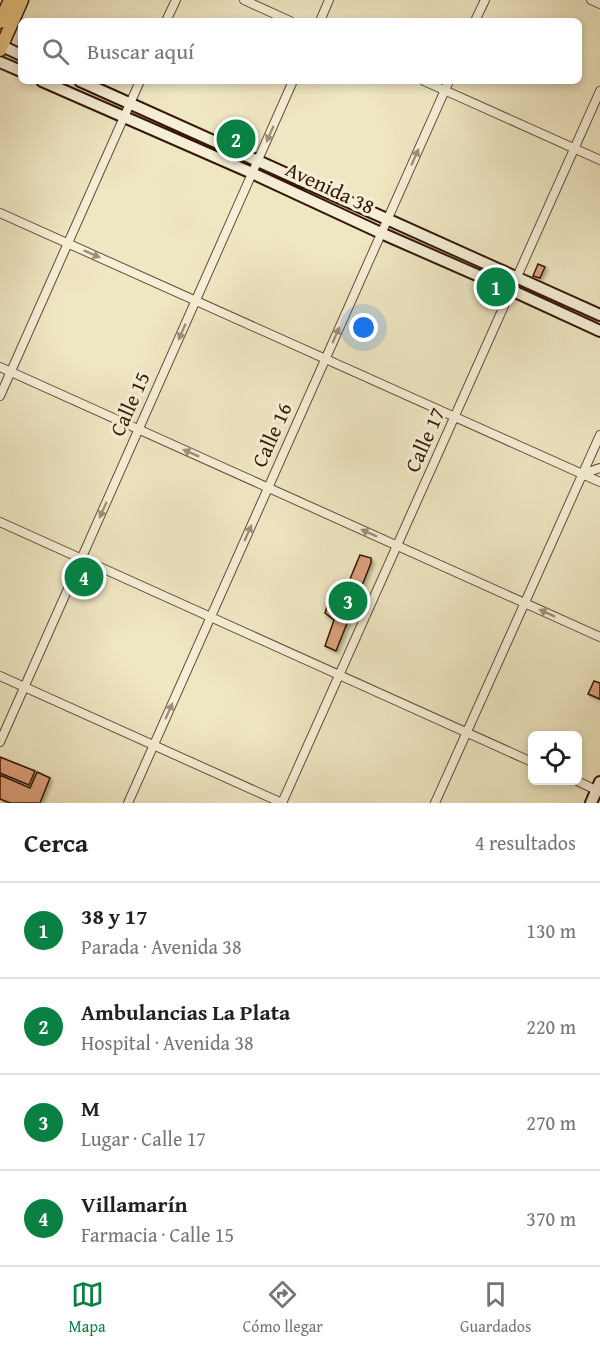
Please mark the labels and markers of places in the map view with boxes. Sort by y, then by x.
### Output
pin: 2 [216,116,256,162]
pin: 1 [476,264,516,310]
pin: 4 [64,554,104,600]
pin: 3 [328,578,368,624]

